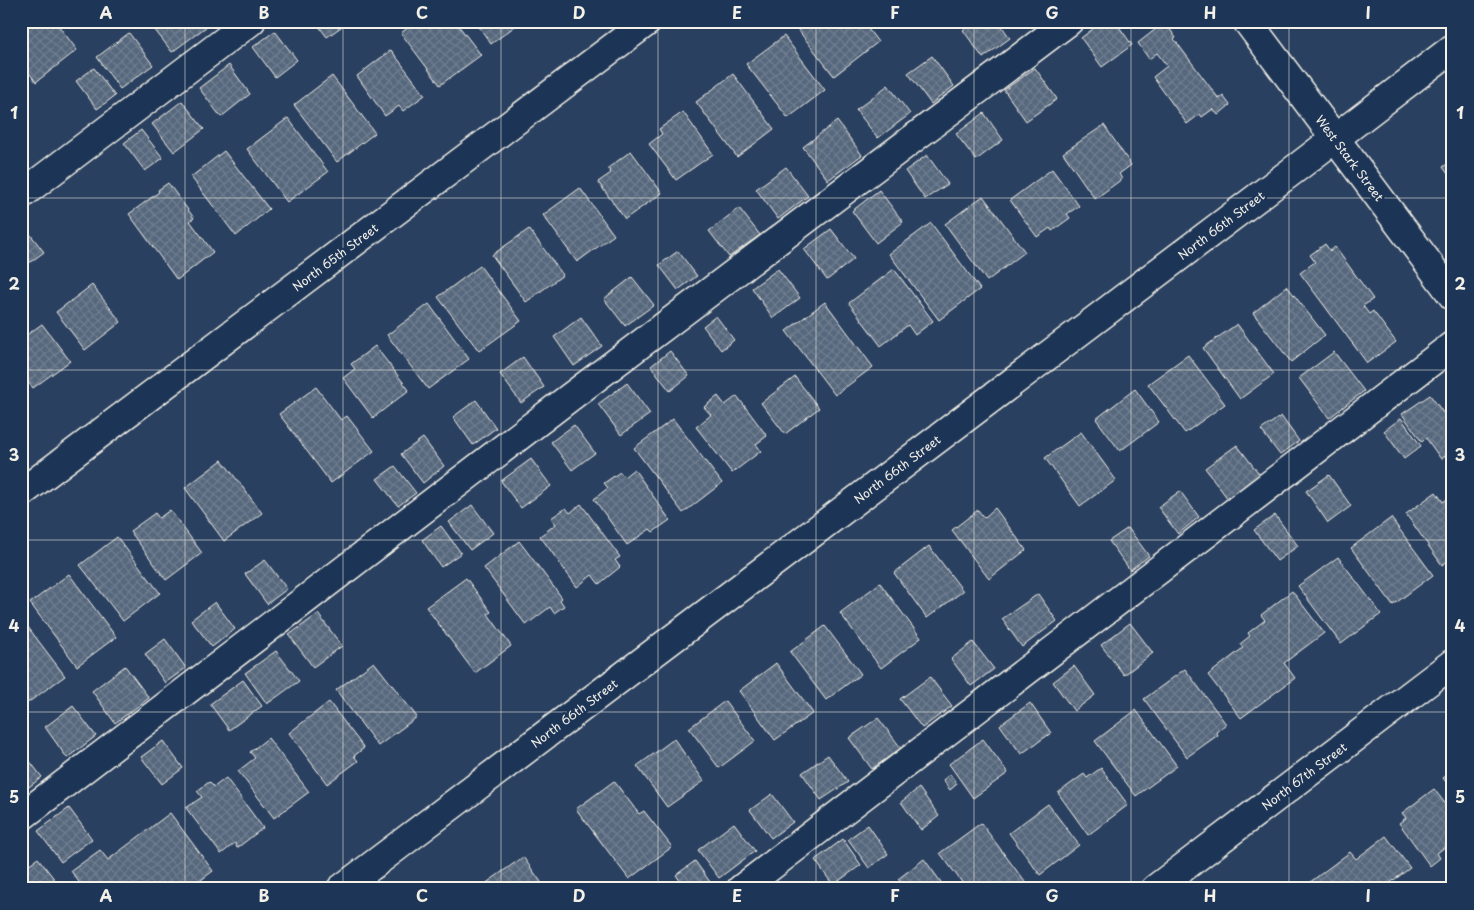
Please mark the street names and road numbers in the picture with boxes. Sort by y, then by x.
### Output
street label: West Stark Street [1312,111,1389,205]
street label: North 66th Street [1174,186,1268,264]
street label: North 65th Street [288,219,382,295]
street label: North 66th Street [850,430,944,508]
street label: North 66th Street [527,674,621,752]
street label: North 67th Street [1258,738,1350,814]

